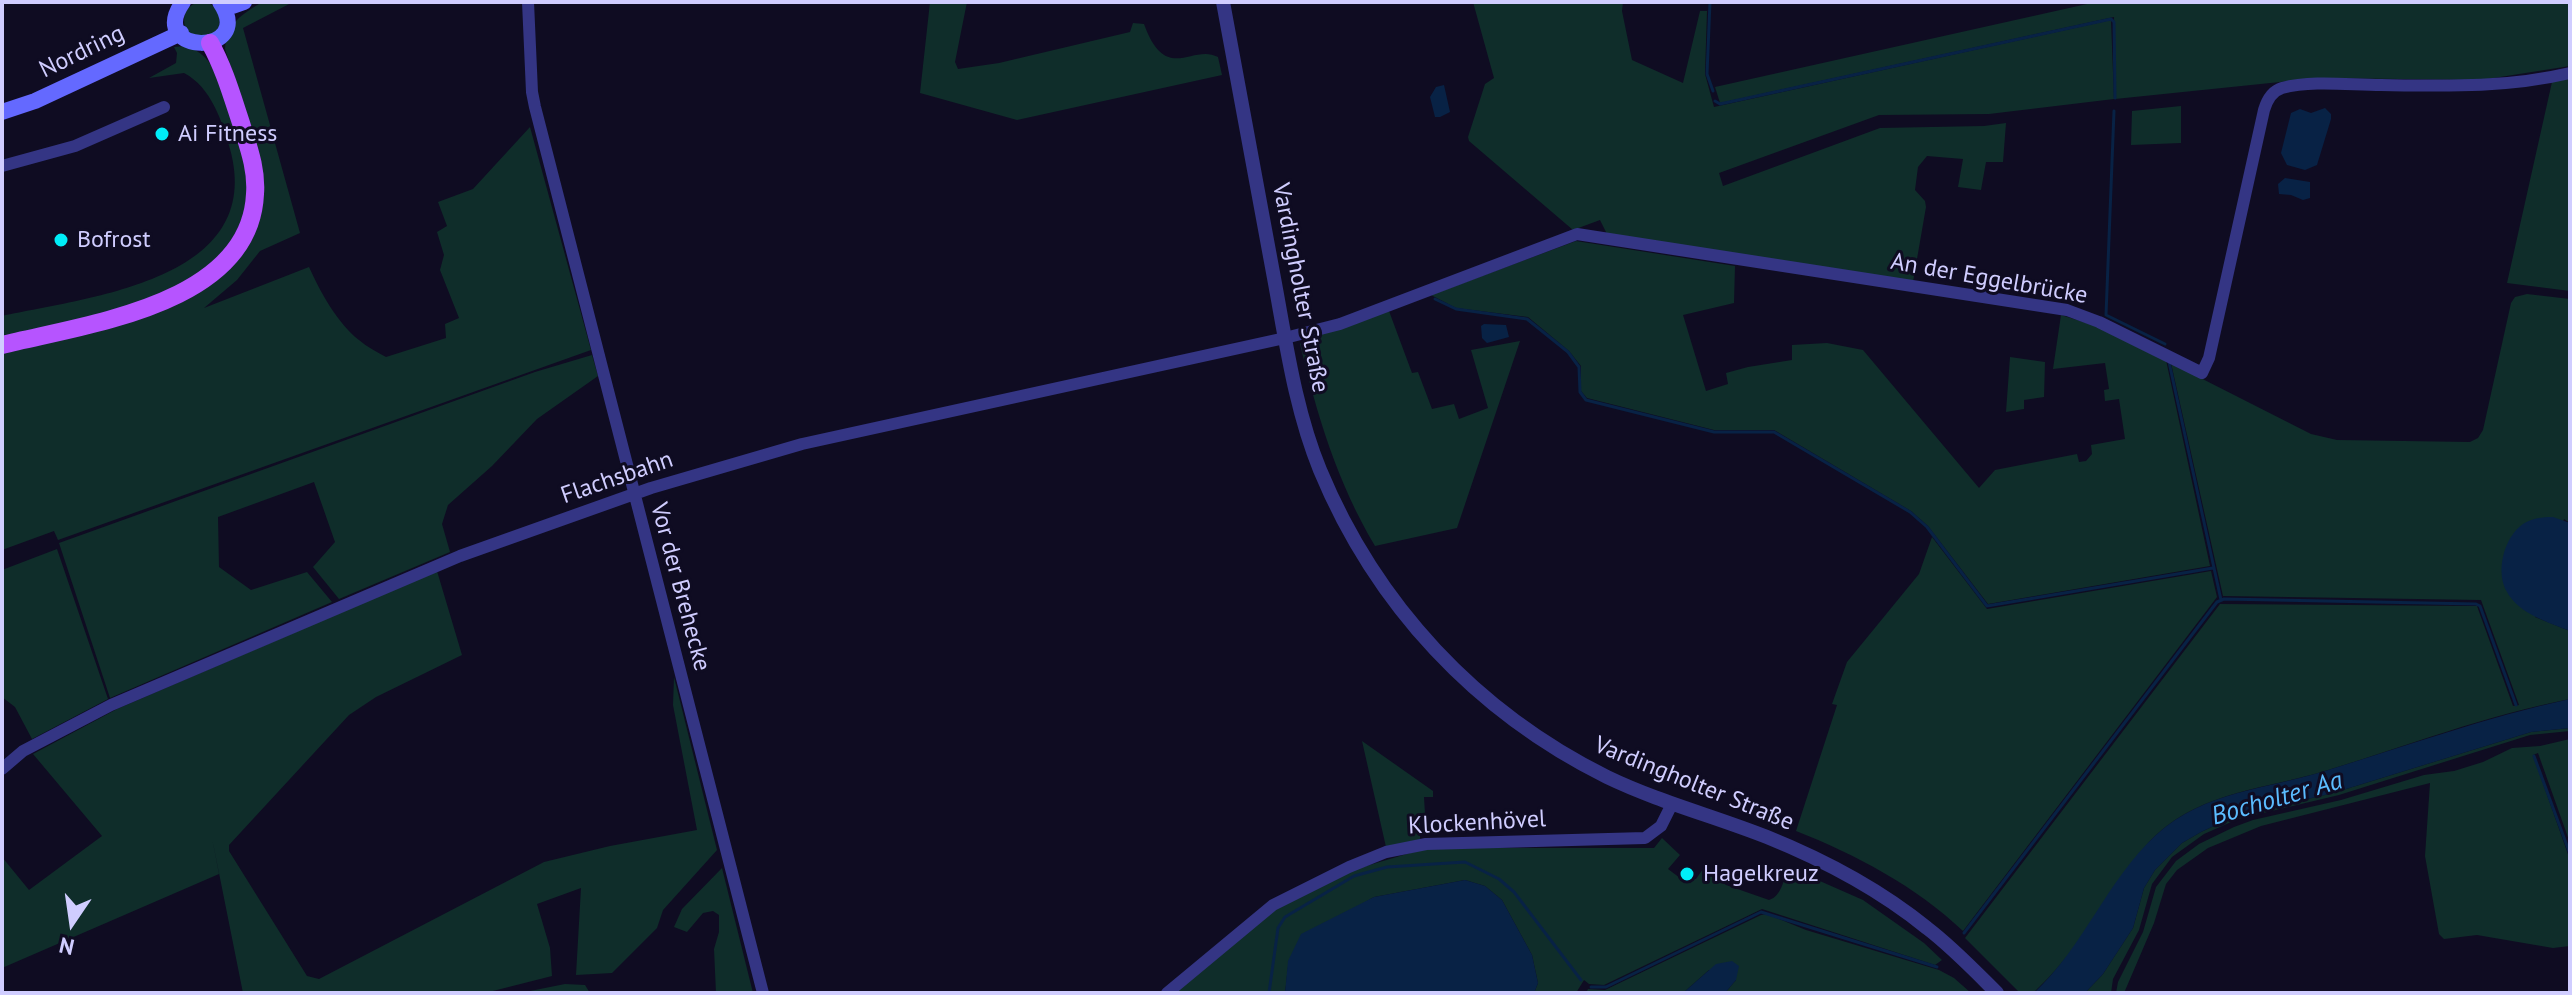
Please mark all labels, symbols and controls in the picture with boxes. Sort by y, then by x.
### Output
street label: Nordring [35,19,129,85]
place label: Ai Fitness [178,120,277,148]
marker: Ai Fitness [153,125,171,143]
street label: Vardingholter Straße [1266,181,1334,395]
place label: Bofrost [77,226,151,254]
marker: Bofrost [52,231,70,249]
street label: An der Eggelbrücke [1888,248,2090,310]
street label: Flachsbahn [557,445,677,511]
street label: Vor der Brehecke [644,500,716,674]
street label: Vardingholter Straße [1590,731,1798,837]
water label: Bocholter Aa [2208,765,2346,833]
street label: Klockenhövel [1407,805,1547,841]
place label: Hagelkreuz [1703,860,1819,888]
marker: Hagelkreuz [1678,865,1696,883]
north arrow [32,883,112,963]
text: N [56,931,77,962]

